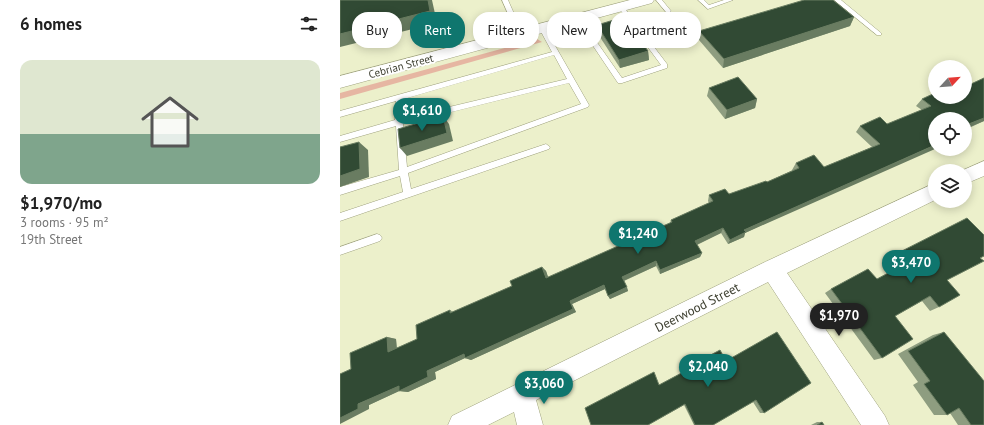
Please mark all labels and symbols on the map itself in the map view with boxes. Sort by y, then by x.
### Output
street label: Cebrian Street [367,51,435,81]
north arrow [928,60,972,104]
pin: $1,610 [389,98,455,132]
pin: $1,240 [605,221,671,255]
pin: $3,470 [878,250,944,284]
street label: Deerwood Street [652,278,743,336]
pin: $1,970 [806,303,872,337]
pin: $2,040 [675,354,741,388]
pin: $3,060 [511,371,577,405]

